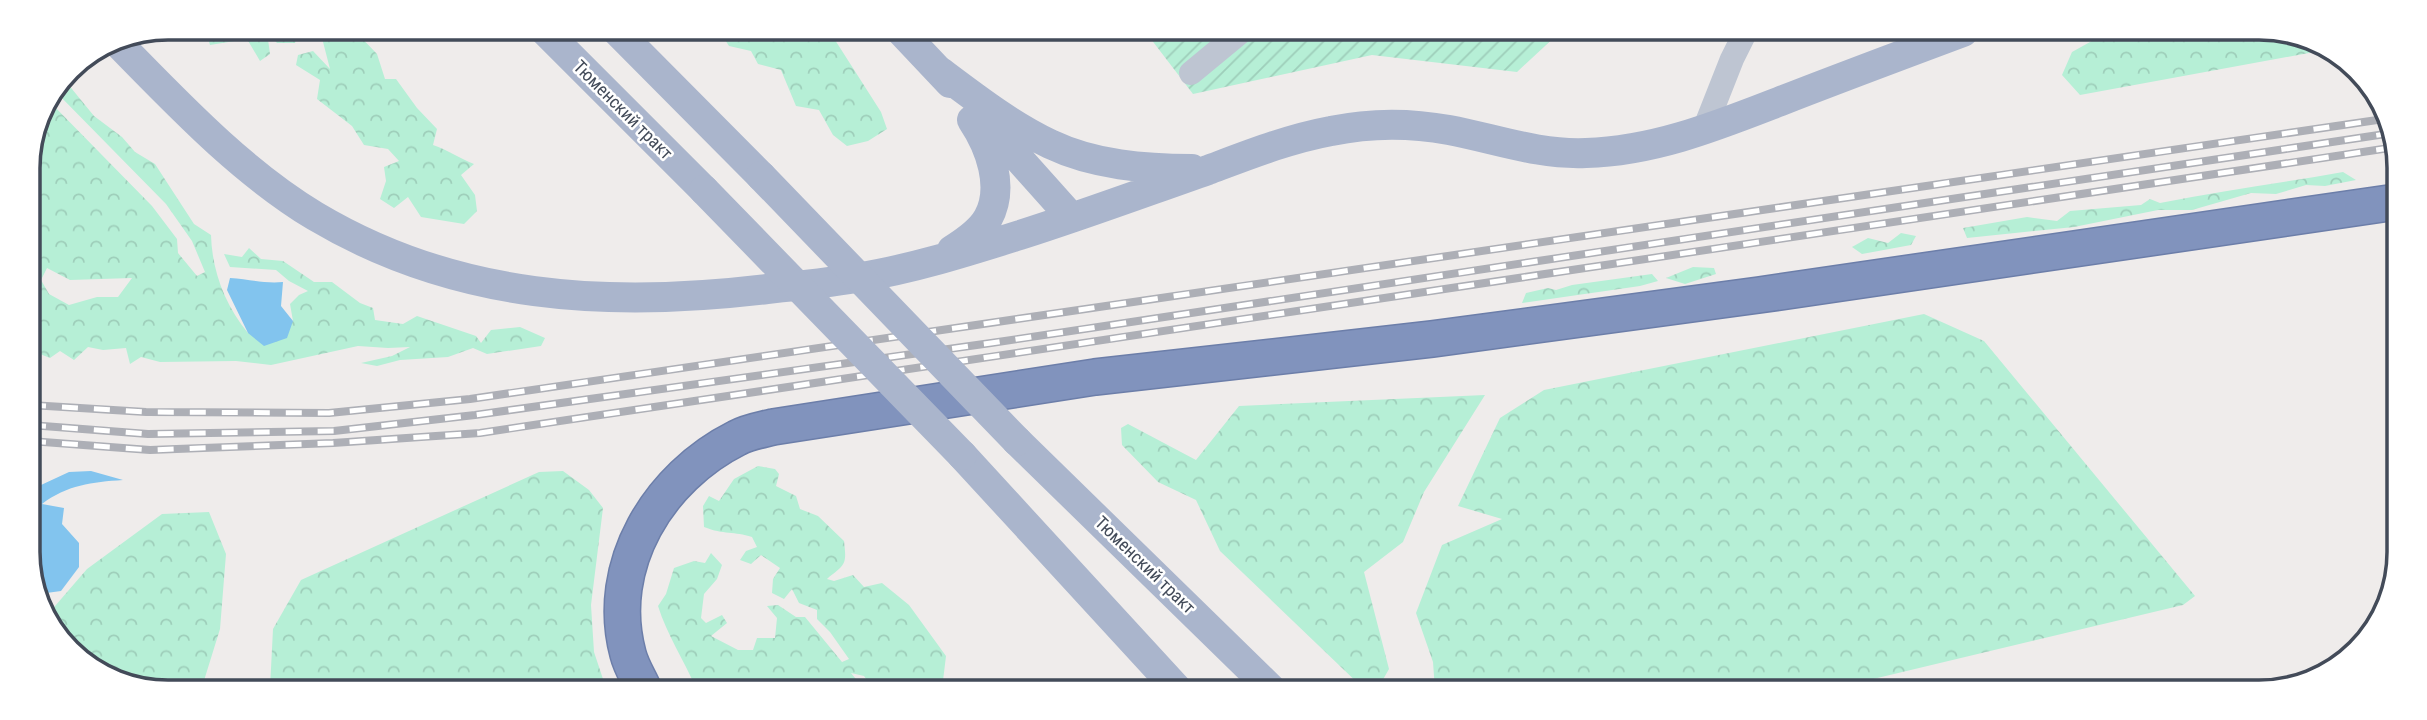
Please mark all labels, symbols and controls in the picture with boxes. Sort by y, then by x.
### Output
street label: Тюменский тракт [570,56,677,164]
street label: Тюменский тракт [1091,512,1200,618]

